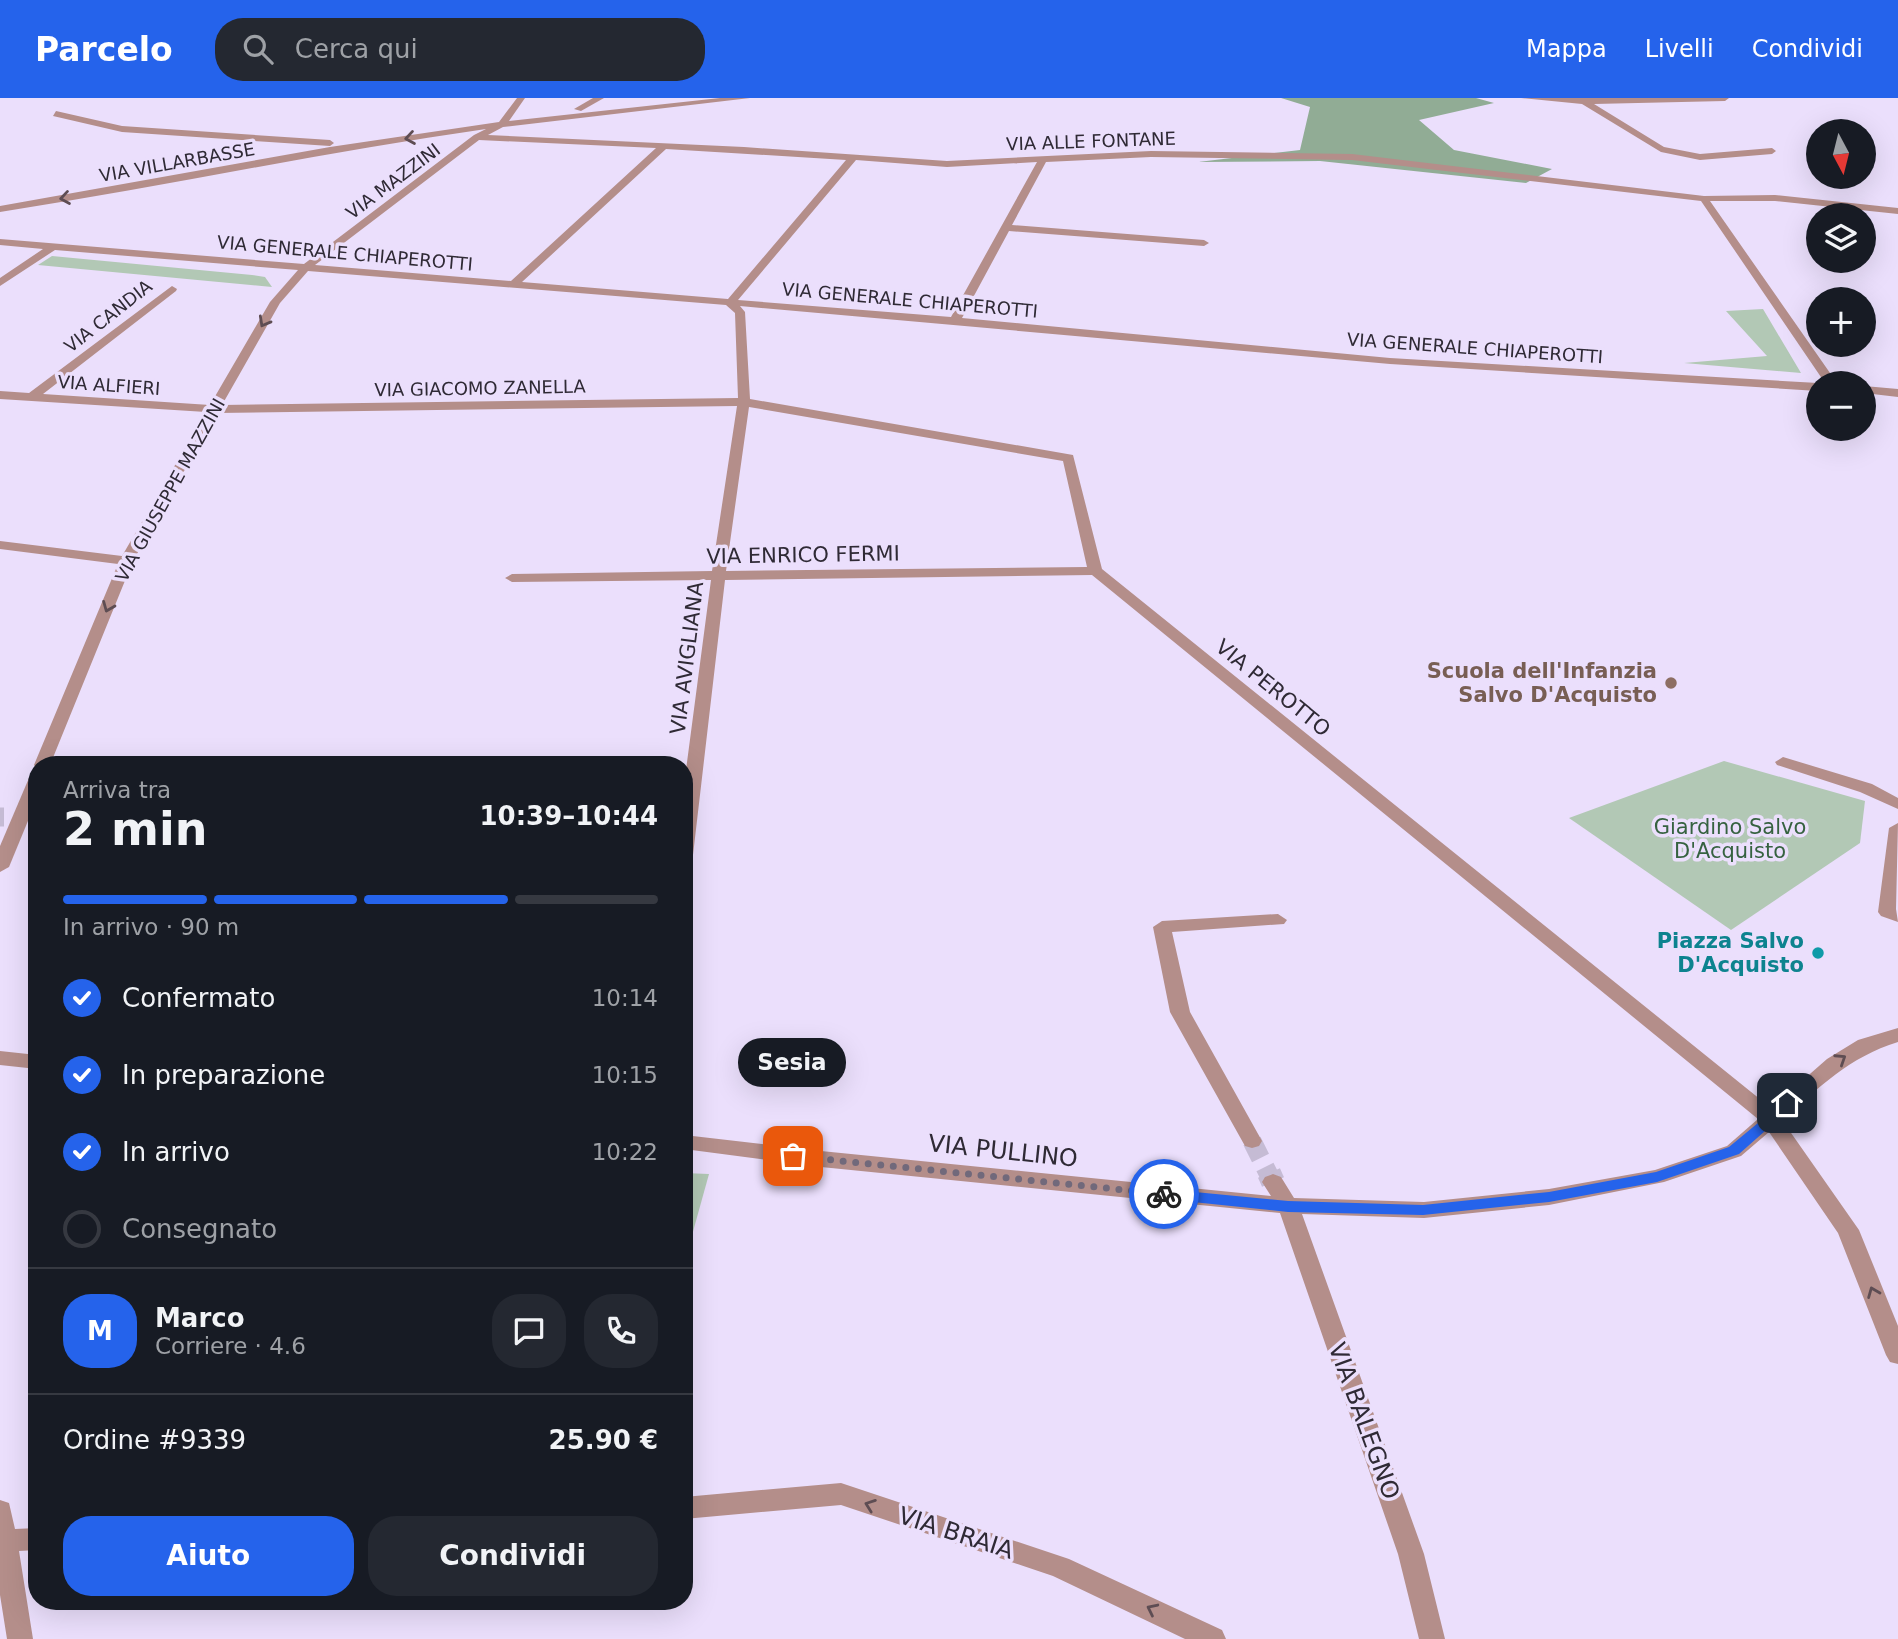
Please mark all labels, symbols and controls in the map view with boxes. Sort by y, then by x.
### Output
search box [215,18,705,81]
text: Parcelo [35,30,173,69]
icon: search [239,30,277,68]
text: Cerca qui [295,34,418,64]
text: Mappa [1526,35,1607,63]
text: Livelli [1645,35,1714,63]
text: Condividi [1752,35,1863,63]
north arrow [1806,119,1876,189]
map controls [1806,119,1876,441]
street label: VIA ALLE FONTANE [1006,128,1176,154]
one-way arrow [404,130,416,145]
street label: VIA VILLARBASSE [98,138,256,186]
street label: VIA MAZZINI [342,139,444,223]
one-way arrow [59,190,71,205]
button: layers [1806,203,1876,273]
street label: VIA GENERALE CHIAPEROTTI [216,231,474,275]
street label: VIA CANDIA [60,275,157,357]
street label: VIA GENERALE CHIAPEROTTI [781,278,1039,322]
button: + [1806,287,1876,357]
one-way arrow [259,314,272,327]
street label: VIA GENERALE CHIAPEROTTI [1346,329,1604,367]
street label: VIA ALFIERI [57,371,161,399]
button: − [1806,371,1876,441]
street label: VIA GIACOMO ZANELLA [374,376,587,400]
street label: VIA GIUSEPPE MAZZINI [111,395,229,585]
street label: VIA ENRICO FERMI [706,541,900,569]
street label: VIA AVIGLIANA [666,580,708,736]
one-way arrow [102,600,116,612]
street label: VIA PEROTTO [1211,634,1335,742]
place label: Scuola dell'Infanzia Salvo D'Acquisto [1427,659,1657,707]
marker: Scuola dell'Infanzia Salvo D'Acquisto [1663,675,1679,691]
text: Arriva tra [63,777,171,803]
text: 10:39–10:44 [479,801,658,831]
text: 2 min [63,802,207,856]
park label: Giardino Salvo D'Acquisto [1654,815,1806,863]
text: In arrivo · 90 m [63,914,239,940]
place label: Piazza Salvo D'Acquisto [1657,929,1804,977]
marker: Piazza Salvo D'Acquisto [1810,945,1826,961]
icon: check [63,979,101,1017]
text: Confermato [122,983,275,1013]
text: 10:14 [592,985,658,1011]
callout: Sesia [739,1037,847,1086]
text: Sesia [757,1049,827,1075]
one-way arrow [1834,1055,1847,1068]
icon: check [63,1056,101,1094]
text: In preparazione [122,1060,325,1090]
text: 10:15 [592,1062,658,1088]
pin [1757,1073,1817,1133]
icon: home [1768,1084,1806,1122]
pin [763,1126,823,1186]
street label: VIA PULLINO [927,1129,1079,1173]
icon: check [63,1133,101,1171]
text: In arrivo [122,1137,230,1167]
icon: bag [774,1137,812,1175]
text: 10:22 [592,1139,658,1165]
courier [1129,1159,1199,1229]
icon: bike [1145,1175,1183,1213]
text: Consegnato [122,1214,277,1244]
one-way arrow [1867,1286,1881,1298]
button: chat [492,1294,566,1368]
button: phone [584,1294,658,1368]
text: Marco [155,1303,245,1333]
text: M [87,1316,113,1346]
text: Corriere · 4.6 [155,1333,306,1359]
street label: VIA BALEGNO [1323,1339,1405,1503]
text: Ordine #9339 [63,1425,246,1455]
text: 25.90 € [549,1425,658,1455]
one-way arrow [864,1499,876,1513]
street label: VIA BRAIA [895,1501,1018,1565]
button: Aiuto [63,1516,354,1596]
button: Condividi [368,1516,658,1596]
one-way arrow [1147,1604,1159,1618]

